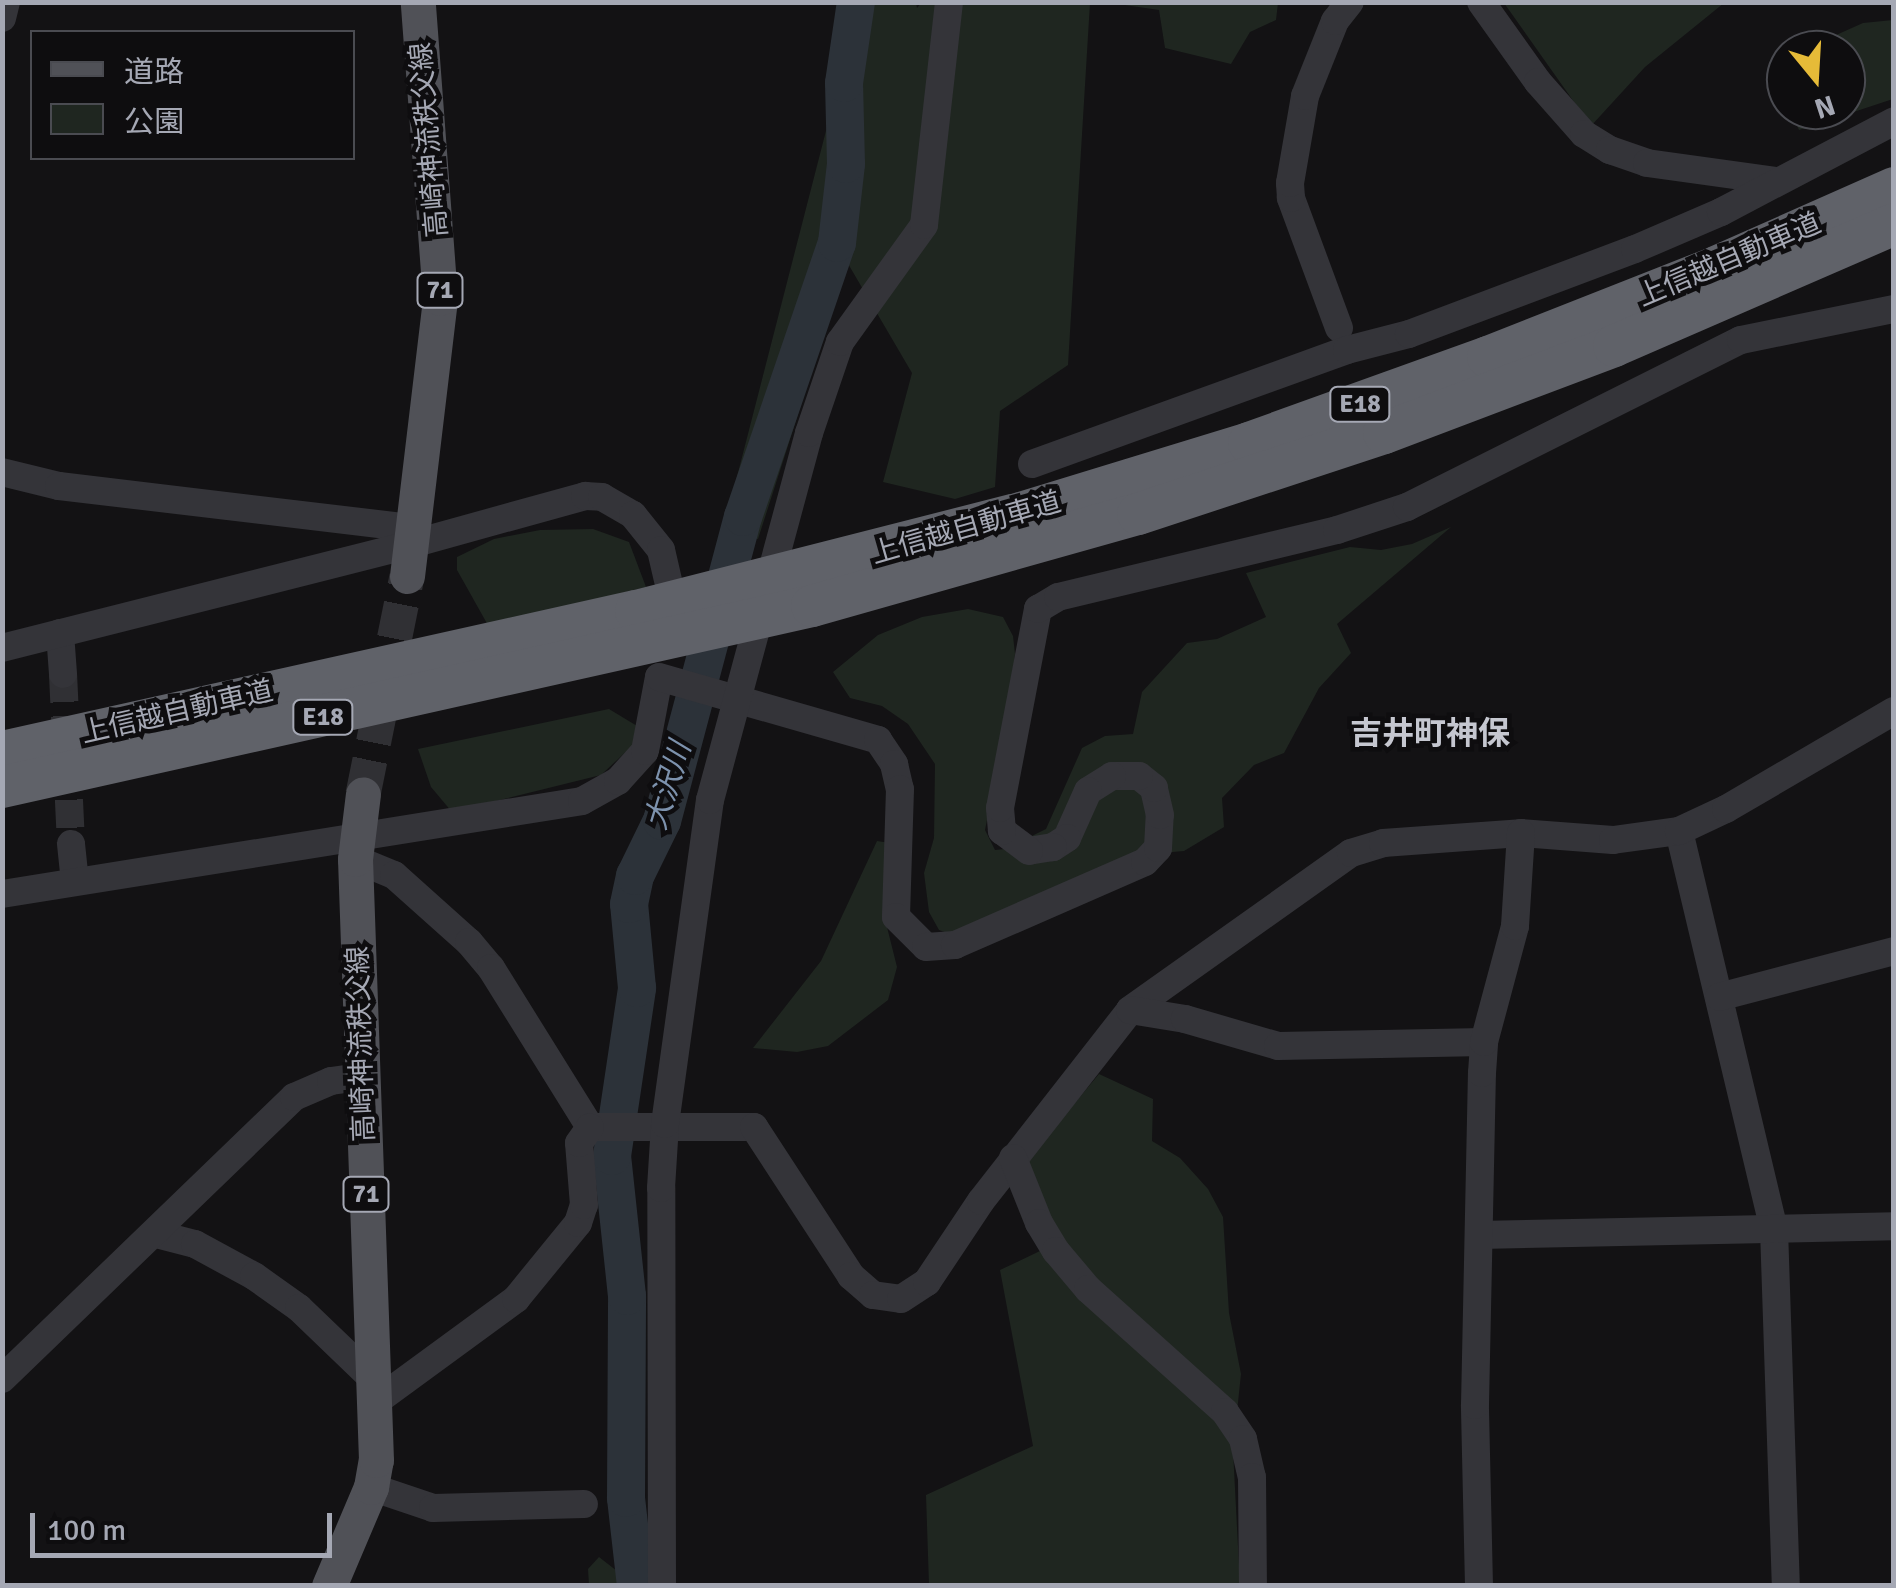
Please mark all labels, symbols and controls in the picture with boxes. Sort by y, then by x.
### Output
legend [30,30,355,160]
north arrow [1766,30,1866,130]
street label: 高崎神流秩父線 [404,41,454,239]
text: 道路 [124,54,184,91]
text: N [1810,87,1839,126]
text: 公園 [124,104,184,141]
street label: 上信越自動車道 [1632,206,1826,314]
road number: 71 [415,270,465,310]
road number: E18 [1328,384,1392,424]
street label: 上信越自動車道 [867,485,1065,571]
street label: 上信越自動車道 [78,674,276,750]
road number: E18 [290,697,356,737]
district label: 吉井町神保 [1350,715,1510,753]
water label: 大沢川 [639,738,699,834]
street label: 高崎神流秩父線 [341,945,381,1143]
road number: 71 [341,1174,391,1214]
scale bar [35,1493,338,1555]
text: 100 m [47,1512,126,1549]

